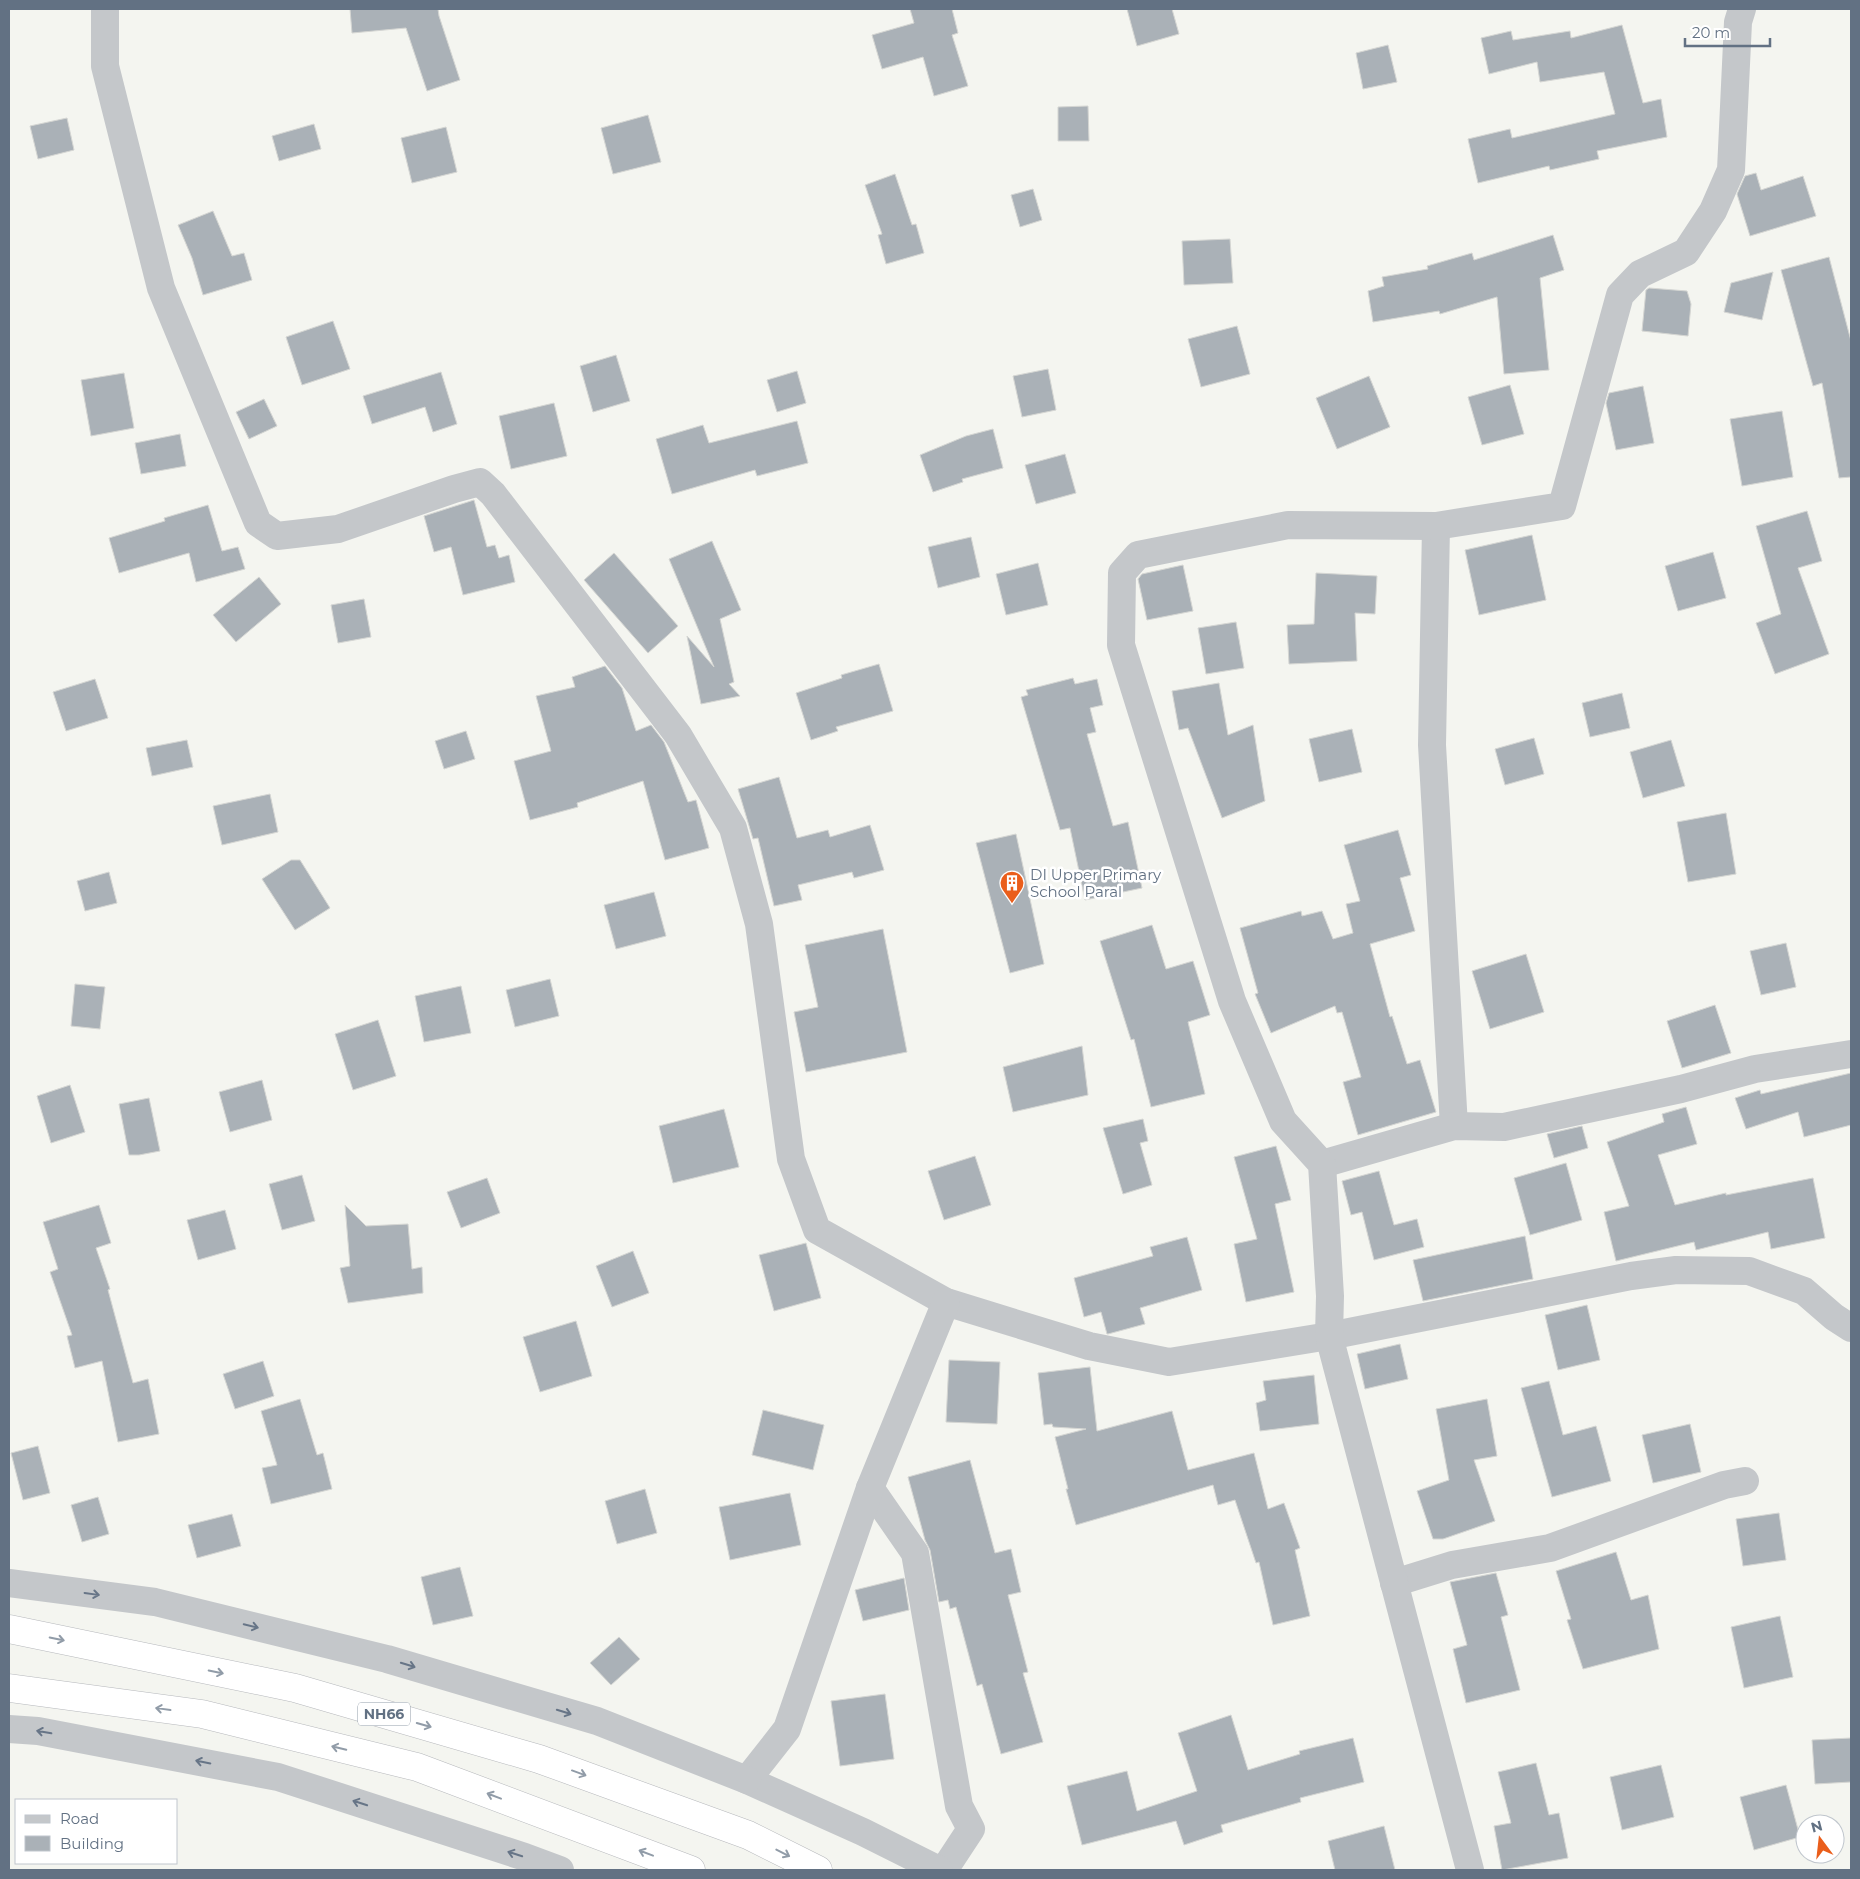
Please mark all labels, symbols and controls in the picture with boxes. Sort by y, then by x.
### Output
scale bar [1685,15,1770,47]
text: 20 m [1692,23,1730,42]
place label: DI Upper Primary School Paral [1030,865,1162,901]
building icon: DI Upper Primary School Paral [999,870,1025,904]
one-way arrow [83,1589,99,1599]
one-way arrow [242,1621,258,1631]
one-way arrow [48,1635,64,1644]
one-way arrow [400,1661,416,1671]
one-way arrow [207,1667,223,1677]
road number: NH66 [358,1702,410,1726]
one-way arrow [155,1704,171,1714]
one-way arrow [556,1707,572,1717]
one-way arrow [415,1721,431,1731]
one-way arrow [36,1727,52,1737]
one-way arrow [331,1743,347,1752]
one-way arrow [196,1757,212,1767]
one-way arrow [571,1769,586,1778]
one-way arrow [486,1791,502,1800]
one-way arrow [352,1798,368,1808]
legend [15,1799,178,1864]
text: Road [60,1809,99,1828]
north arrow [1795,1814,1845,1864]
text: N [1809,1816,1824,1837]
text: Building [60,1834,124,1853]
one-way arrow [507,1848,523,1858]
one-way arrow [638,1848,654,1857]
one-way arrow [775,1849,790,1858]

